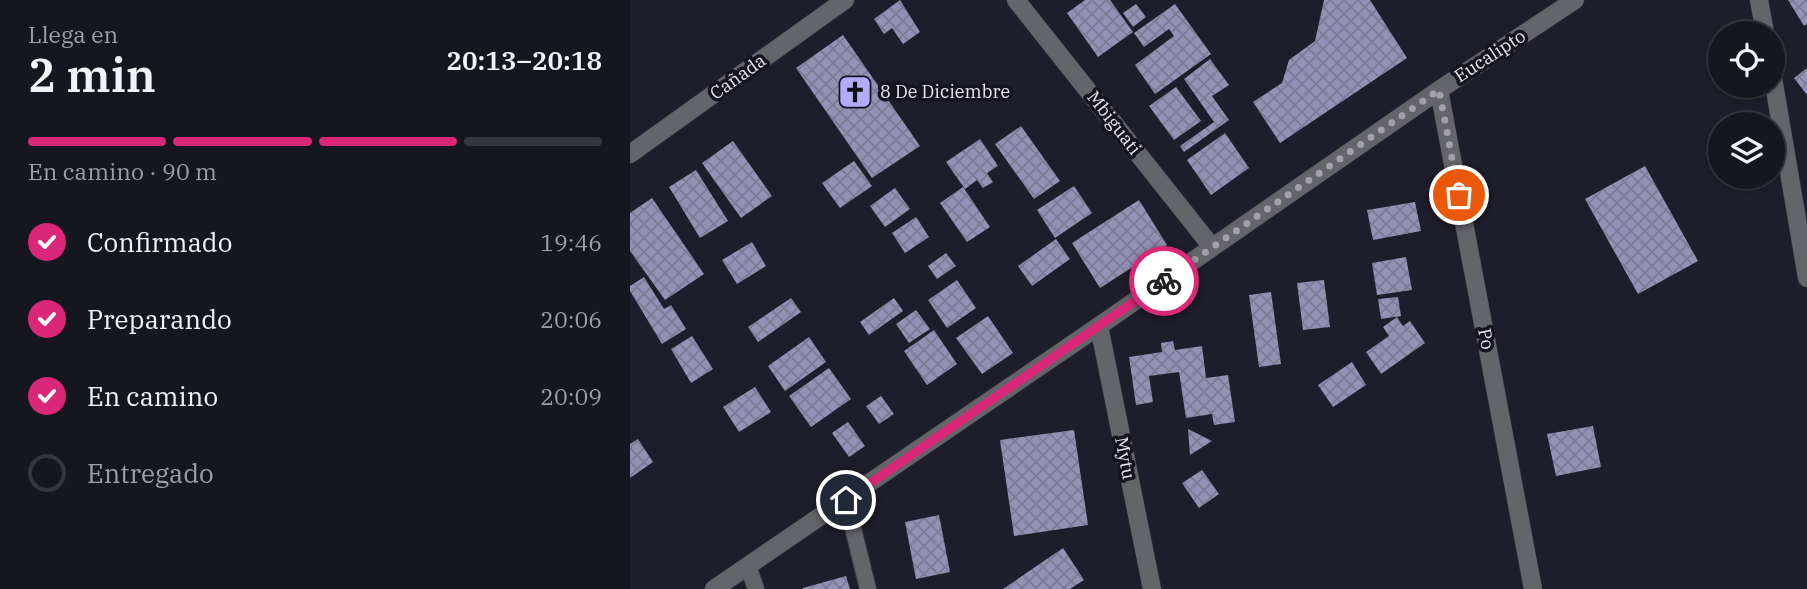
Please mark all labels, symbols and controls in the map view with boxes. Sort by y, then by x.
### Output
text: Llega en [28,19,118,49]
map controls [1708,21,1785,189]
button: locate [1708,21,1785,98]
street label: Eucalipto [1450,24,1530,87]
text: 20:13–20:18 [446,43,602,77]
text: 2 min [28,45,156,105]
street label: Cañada [705,49,770,105]
church icon: 8 De Diciembre [836,73,874,111]
place label: 8 De Diciembre [880,80,1010,103]
street label: Mbiguati [1082,86,1147,159]
button: layers [1708,112,1785,189]
text: En camino · 90 m [28,156,217,186]
pin [1429,165,1489,225]
icon: bag [1440,176,1478,214]
icon: check [28,223,66,261]
text: Confirmado [87,225,232,259]
text: 19:46 [540,227,602,257]
courier [1129,246,1199,316]
icon: bike [1145,262,1183,300]
icon: check [28,300,66,338]
text: Preparando [87,302,232,336]
text: 20:06 [540,304,602,334]
street label: Po [1473,326,1500,351]
icon: check [28,377,66,415]
text: En camino [87,379,218,413]
text: 20:09 [540,381,602,411]
street label: Mytu [1110,435,1141,481]
text: Entregado [87,456,214,490]
pin [816,470,876,530]
icon: home [827,481,865,519]

